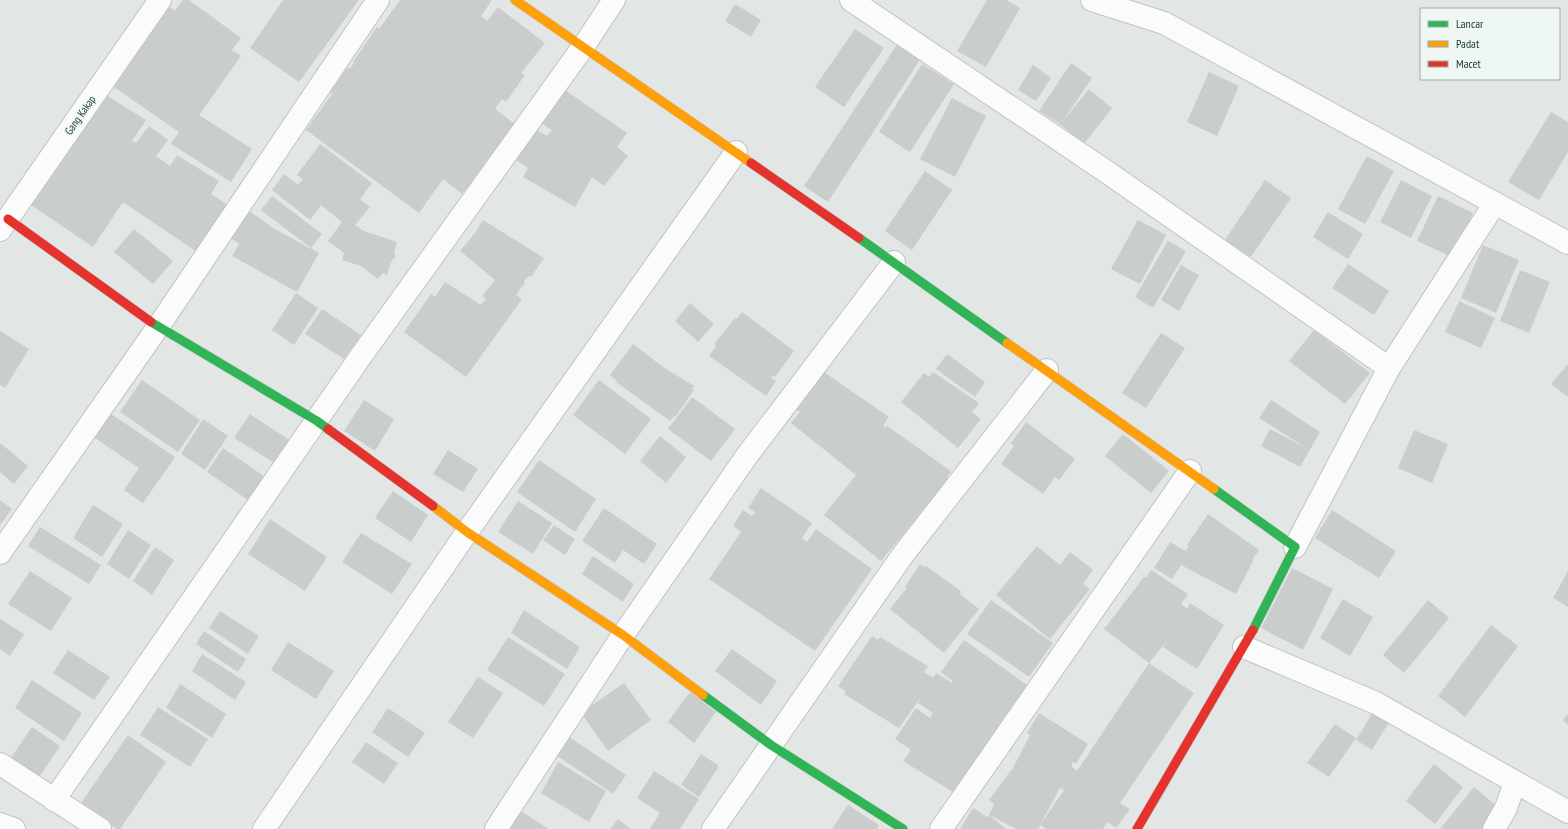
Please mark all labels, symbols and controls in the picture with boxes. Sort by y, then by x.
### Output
legend [1420,8,1560,80]
text: Lancar [1456,16,1484,31]
text: Padat [1456,36,1480,51]
text: Macet [1456,56,1481,71]
street label: Gang Kakap [61,92,99,137]

